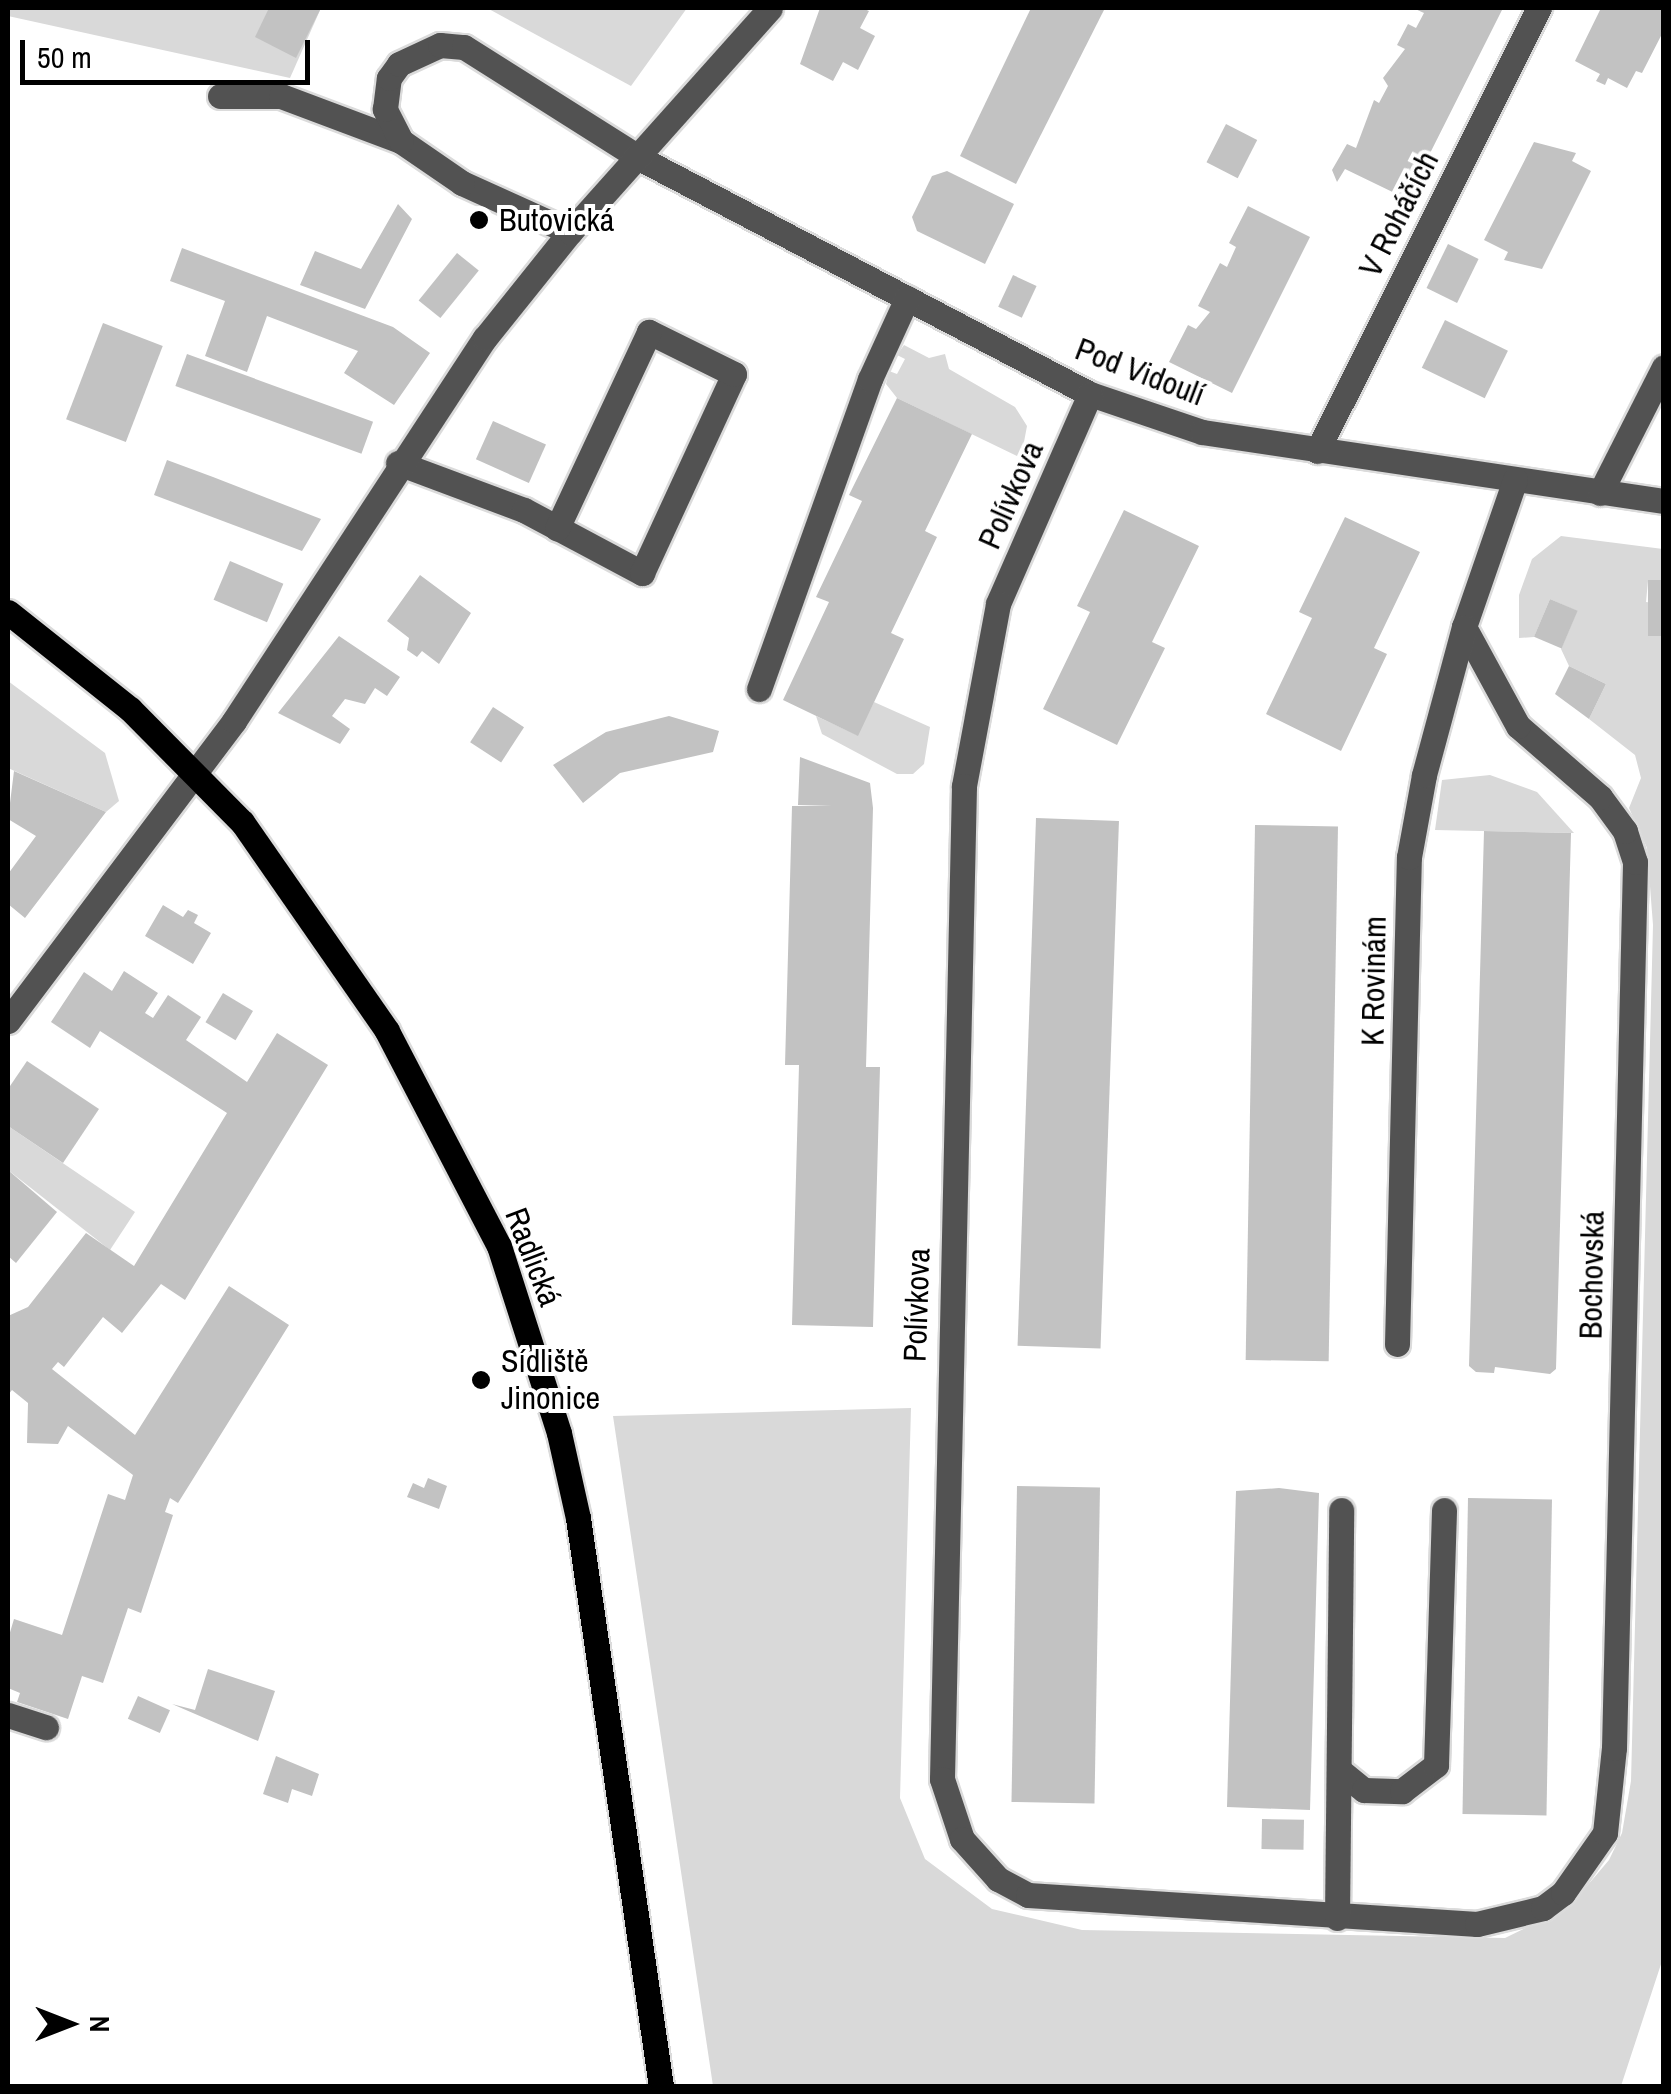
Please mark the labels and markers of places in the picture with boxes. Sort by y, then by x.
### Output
place label: Butovická [499,201,614,239]
marker: Butovická [468,209,490,231]
place label: Sídliště Jinonice [501,1343,600,1418]
marker: Sídliště Jinonice [470,1369,492,1391]

